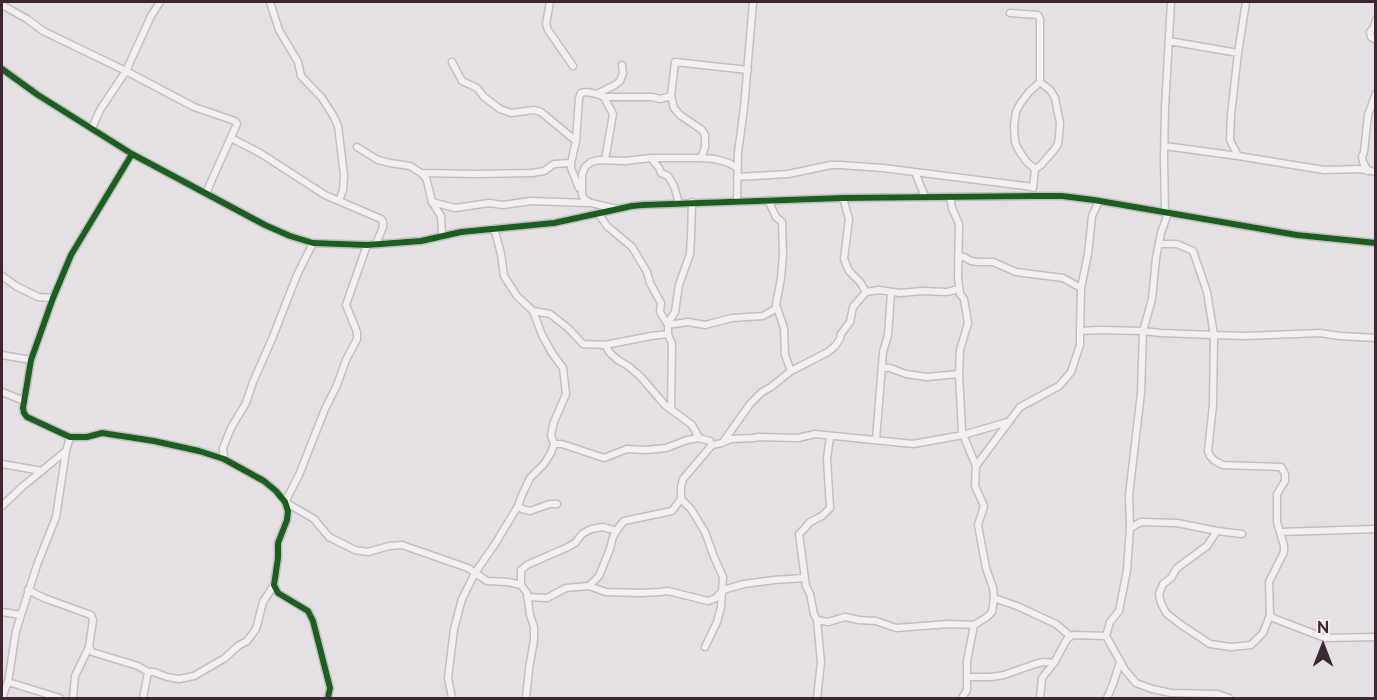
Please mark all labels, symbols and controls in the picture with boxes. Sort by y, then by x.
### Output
north arrow [1293,616,1353,676]
text: N [1317,618,1329,637]

